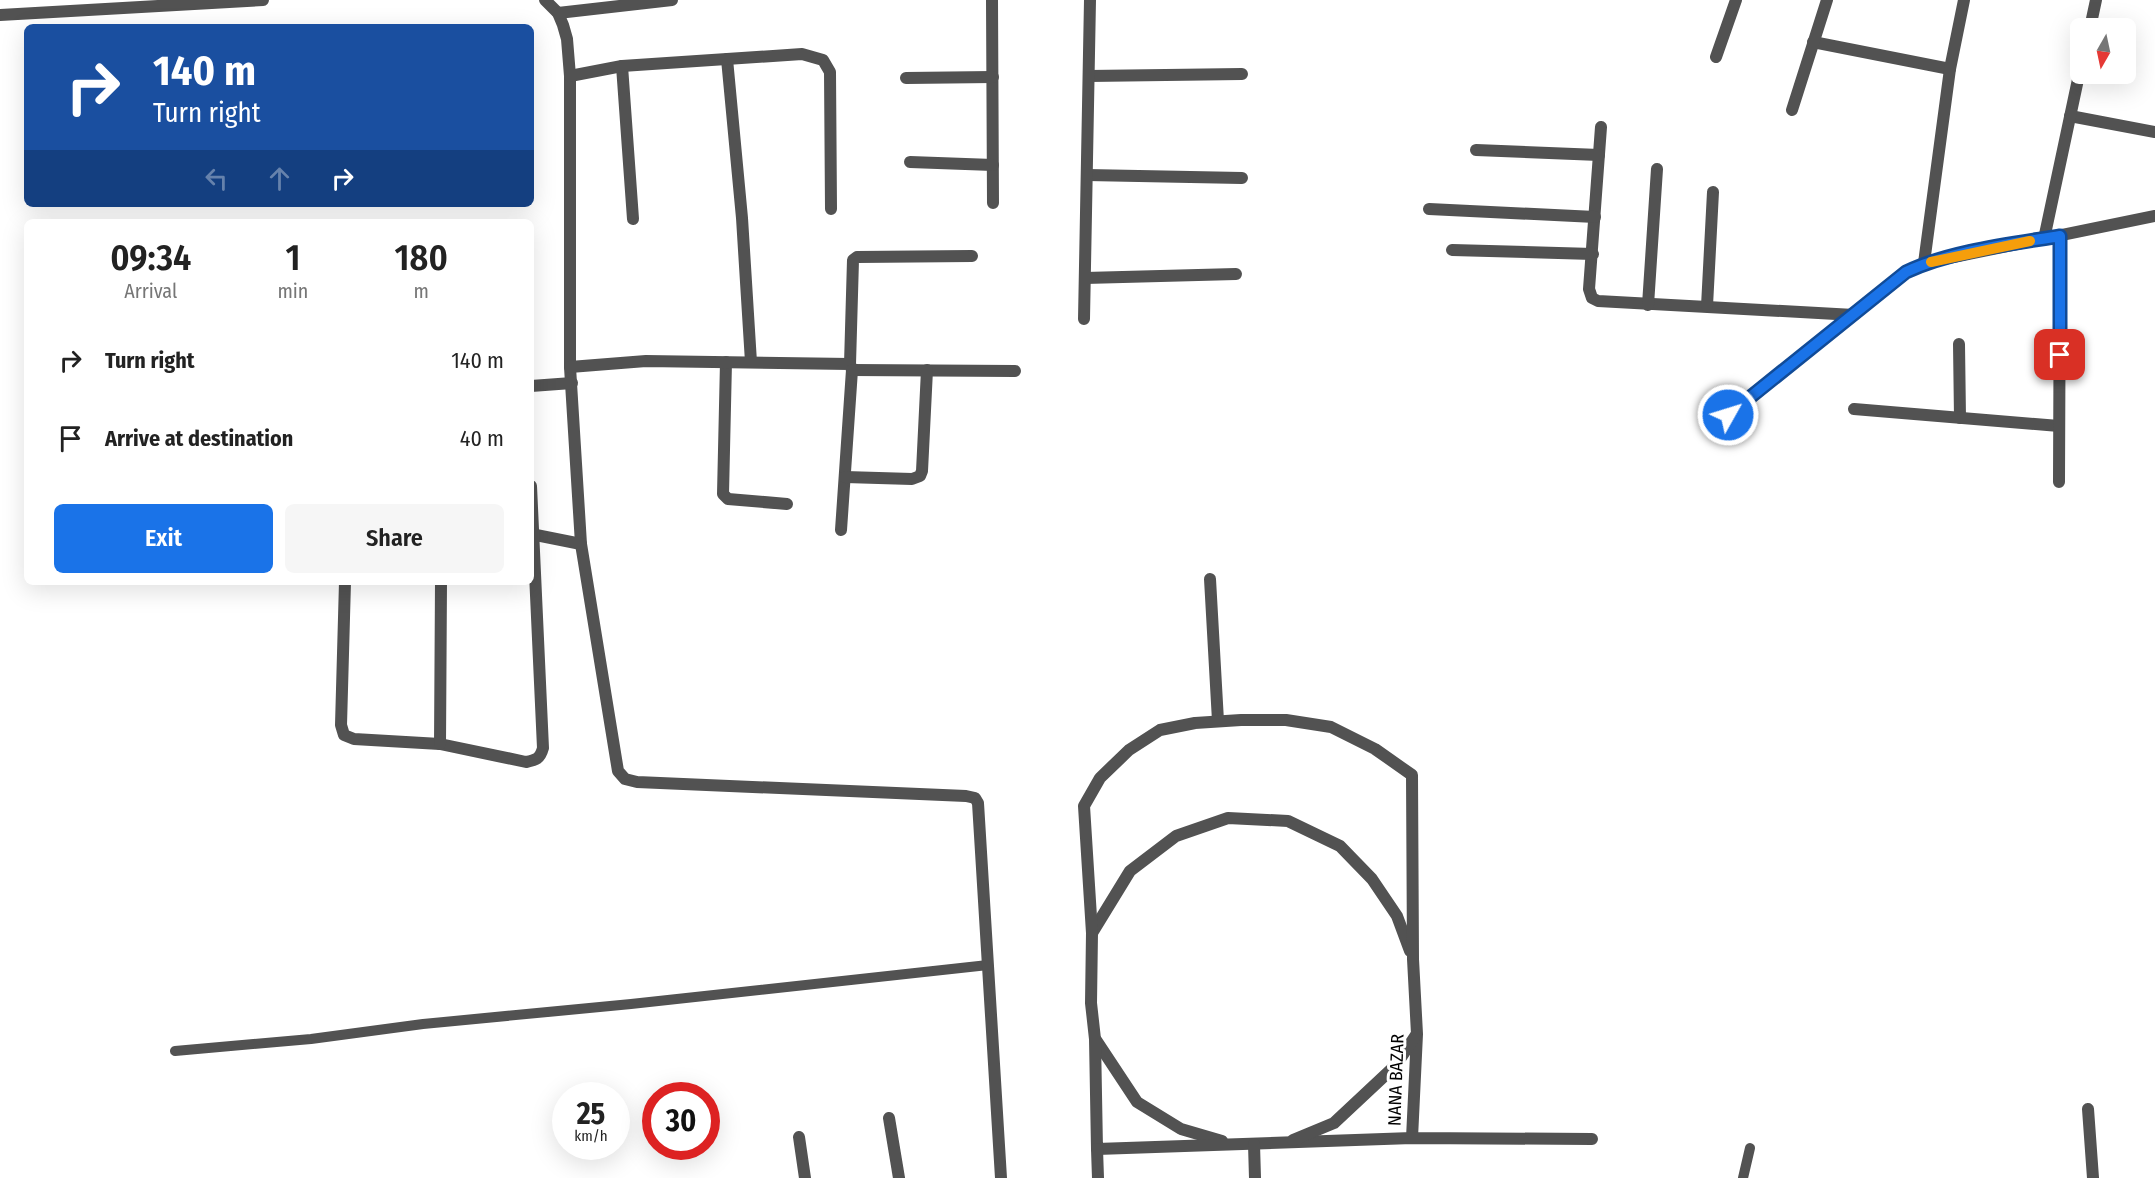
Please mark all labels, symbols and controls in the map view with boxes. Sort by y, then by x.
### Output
north arrow [2070,18,2136,84]
map controls [2070,18,2136,84]
text: 140 m [153,46,256,96]
icon: right [54,48,132,126]
text: Turn right [153,97,261,129]
icon: left [200,162,233,195]
icon: ahead [263,162,296,195]
icon: right [326,162,359,195]
text: 09:34 [110,236,191,280]
text: 1 [285,236,300,280]
text: 180 [395,236,448,280]
text: Arrival [124,279,177,303]
text: min [277,279,308,303]
text: m [414,279,429,303]
pin [2034,329,2085,380]
icon: arrive [2043,338,2076,371]
icon: right [54,344,87,377]
text: Turn right [105,347,194,374]
text: 140 m [451,347,504,374]
position arrow [1696,383,1760,447]
icon: arrive [54,422,87,455]
text: Arrive at destination [105,425,293,452]
text: 40 m [460,425,504,452]
button: Exit [54,504,273,573]
button: Share [285,504,504,573]
street label: NANA BAZAR [1383,1033,1409,1126]
speed limit sign: 30 [642,1082,720,1160]
text: 25 [577,1096,605,1132]
text: km/h [574,1127,608,1145]

